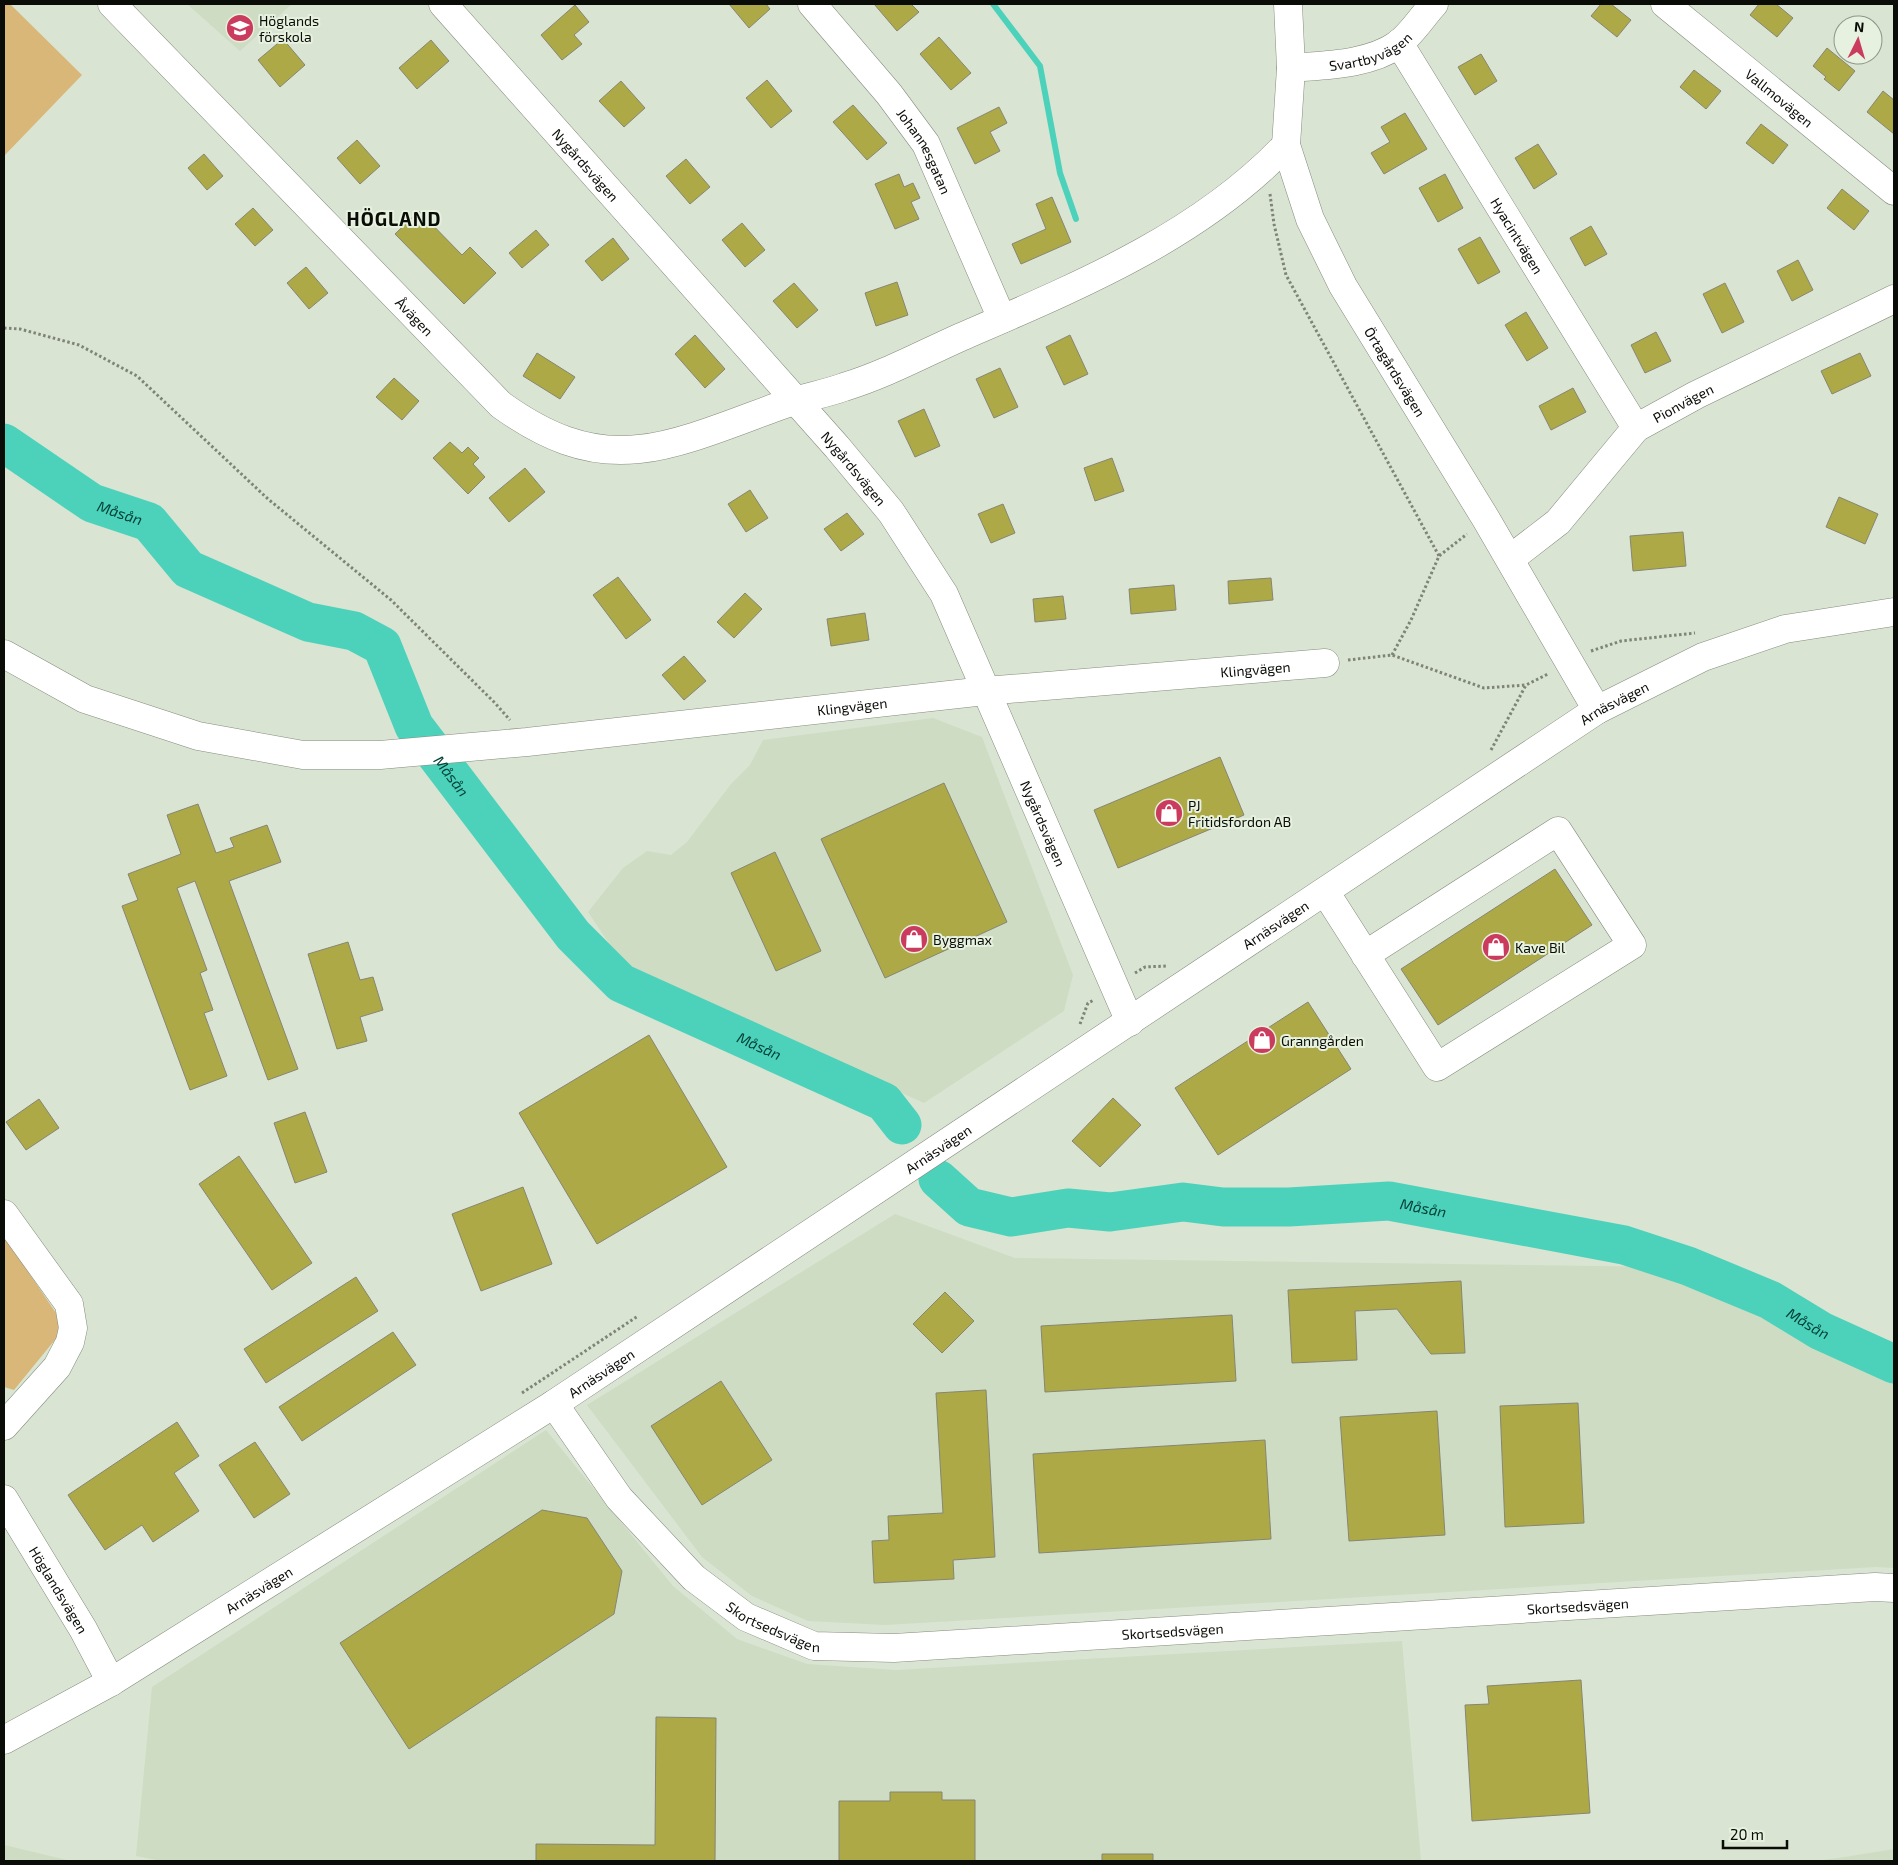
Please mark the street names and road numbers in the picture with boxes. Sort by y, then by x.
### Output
street label: Svartbyvägen [1328,28,1415,73]
street label: Vallmovägen [1742,65,1817,130]
street label: Johannesgatan [894,105,955,196]
street label: Nygårdsvägen [549,125,623,205]
street label: Hyacintvägen [1488,194,1547,277]
street label: Åvägen [392,293,437,339]
street label: Örtagårdsvägen [1361,323,1430,420]
street label: Pionvägen [1650,380,1716,426]
street label: Nygårdsvägen [818,427,890,509]
street label: Klingvägen [1220,657,1291,680]
street label: Arnäsvägen [1576,677,1651,728]
street label: Klingvägen [816,693,888,718]
street label: Nygårdsvägen [1018,778,1070,869]
street label: Arnäsvägen [1239,896,1311,952]
street label: Arnäsvägen [902,1120,974,1177]
street label: Arnäsvägen [565,1345,637,1401]
street label: Höglandsvägen [26,1543,92,1636]
street label: Arnäsvägen [222,1562,295,1617]
street label: Skortsedsvägen [1526,1594,1629,1617]
street label: Skortsedsvägen [723,1597,820,1655]
street label: Skortsedsvägen [1121,1619,1224,1642]

